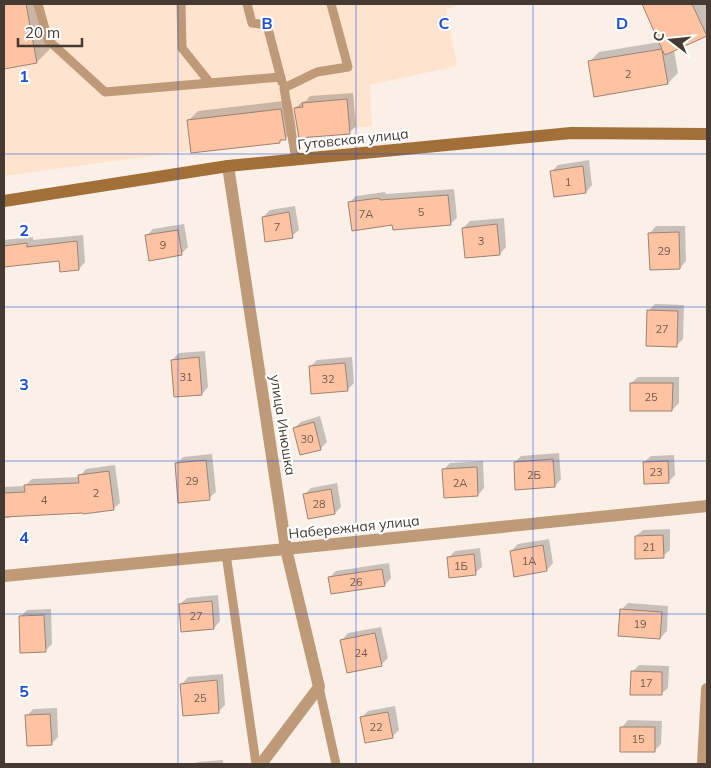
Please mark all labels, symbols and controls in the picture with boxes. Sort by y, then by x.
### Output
text: B [261,13,273,33]
text: C [439,13,450,33]
text: D [616,13,628,33]
scale bar [18,15,81,47]
north arrow [646,15,696,65]
text: 20 m [25,23,60,42]
text: С [649,29,668,44]
text: 1 [19,66,29,86]
house number: 2 [625,67,632,81]
street label: Гутовская улица [297,124,409,154]
house number: 1 [565,175,571,189]
house number: 5 [418,205,425,219]
house number: 7А [359,207,373,221]
text: 2 [19,220,29,240]
house number: 7 [274,220,280,234]
house number: 3 [478,234,484,248]
house number: 9 [160,238,166,252]
house number: 29 [657,244,671,258]
house number: 27 [655,322,669,336]
house number: 31 [179,370,193,384]
house number: 32 [321,372,335,386]
street label: улица Инюшка [266,373,300,477]
text: 3 [19,374,29,394]
house number: 25 [644,390,658,404]
house number: 30 [300,432,314,446]
house number: 23 [649,465,663,479]
house number: 2Б [527,468,541,482]
house number: 29 [185,474,199,488]
house number: 2А [453,476,467,490]
house number: 2 [93,486,100,500]
house number: 4 [41,493,48,507]
house number: 28 [312,497,326,511]
street label: Набережная улица [288,511,420,543]
text: 4 [19,527,29,547]
house number: 21 [642,540,656,554]
house number: 1А [522,554,536,568]
house number: 1Б [454,559,468,573]
house number: 26 [349,575,363,589]
house number: 27 [189,609,203,623]
house number: 19 [633,617,647,631]
house number: 24 [354,646,368,660]
house number: 17 [639,676,653,690]
text: 5 [19,681,29,701]
house number: 25 [193,691,207,705]
house number: 22 [369,720,383,734]
house number: 15 [631,732,645,746]

